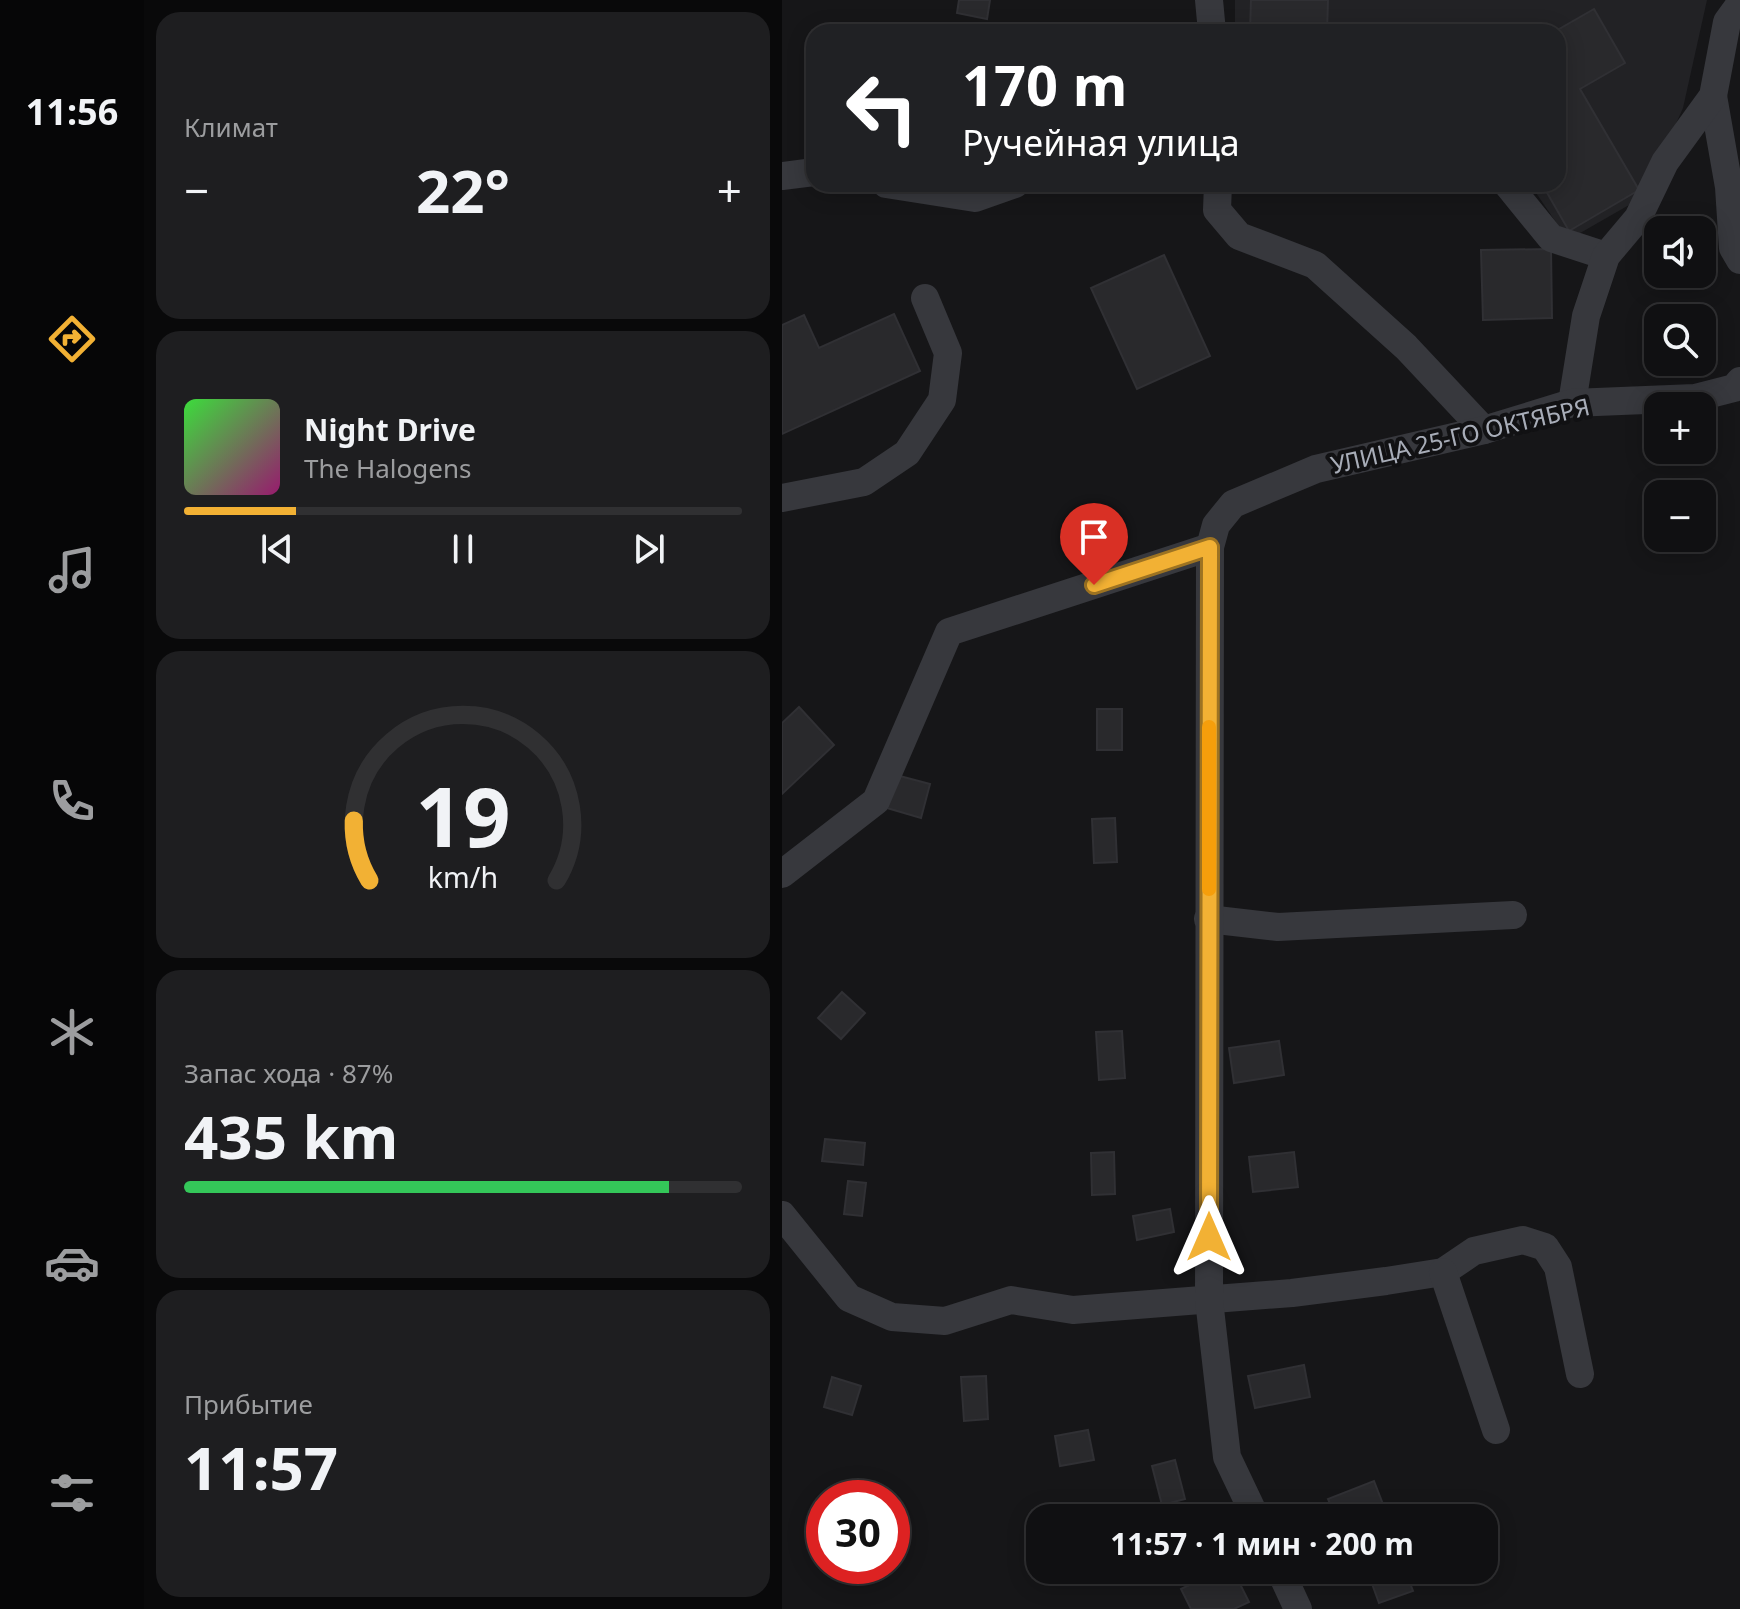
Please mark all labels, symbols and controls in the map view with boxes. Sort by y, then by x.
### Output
text: 170 m [962,46,1127,122]
icon: left [830,56,934,160]
text: 11:56 [26,87,118,136]
text: Климат [184,109,278,145]
text: Ручейная улица [962,118,1240,167]
text: 22° [416,149,510,231]
text: − [184,160,209,220]
text: + [717,160,742,220]
map controls [1644,216,1716,552]
button: sound [1644,216,1716,288]
button: search [1644,304,1716,376]
icon: directions [44,311,100,367]
street label: УЛИЦА 25-ГО ОКТЯБРЯ [1327,389,1593,481]
button: + [1644,392,1716,464]
text: Night Drive [304,409,476,450]
text: The Halogens [304,450,471,486]
button: − [1644,480,1716,552]
pin [1060,503,1128,585]
icon: arrive [1072,515,1116,559]
icon: previous [255,527,299,571]
icon: pause [441,527,485,571]
icon: next [627,527,671,571]
icon: music [44,542,100,598]
text: 19 [415,757,511,870]
icon: phone [44,773,100,829]
text: km/h [428,857,498,896]
icon: climate [44,1004,100,1060]
text: Запас хода · 87% [184,1055,393,1091]
text: 435 km [184,1095,398,1177]
position arrow [1167,1195,1251,1279]
icon: car [44,1235,100,1291]
text: Прибытие [184,1386,313,1422]
text: 11:57 [184,1426,338,1508]
icon: filters [44,1465,100,1521]
speed limit sign: 30 [806,1480,910,1584]
text: 11:57 · 1 мин · 200 m [1110,1523,1414,1564]

